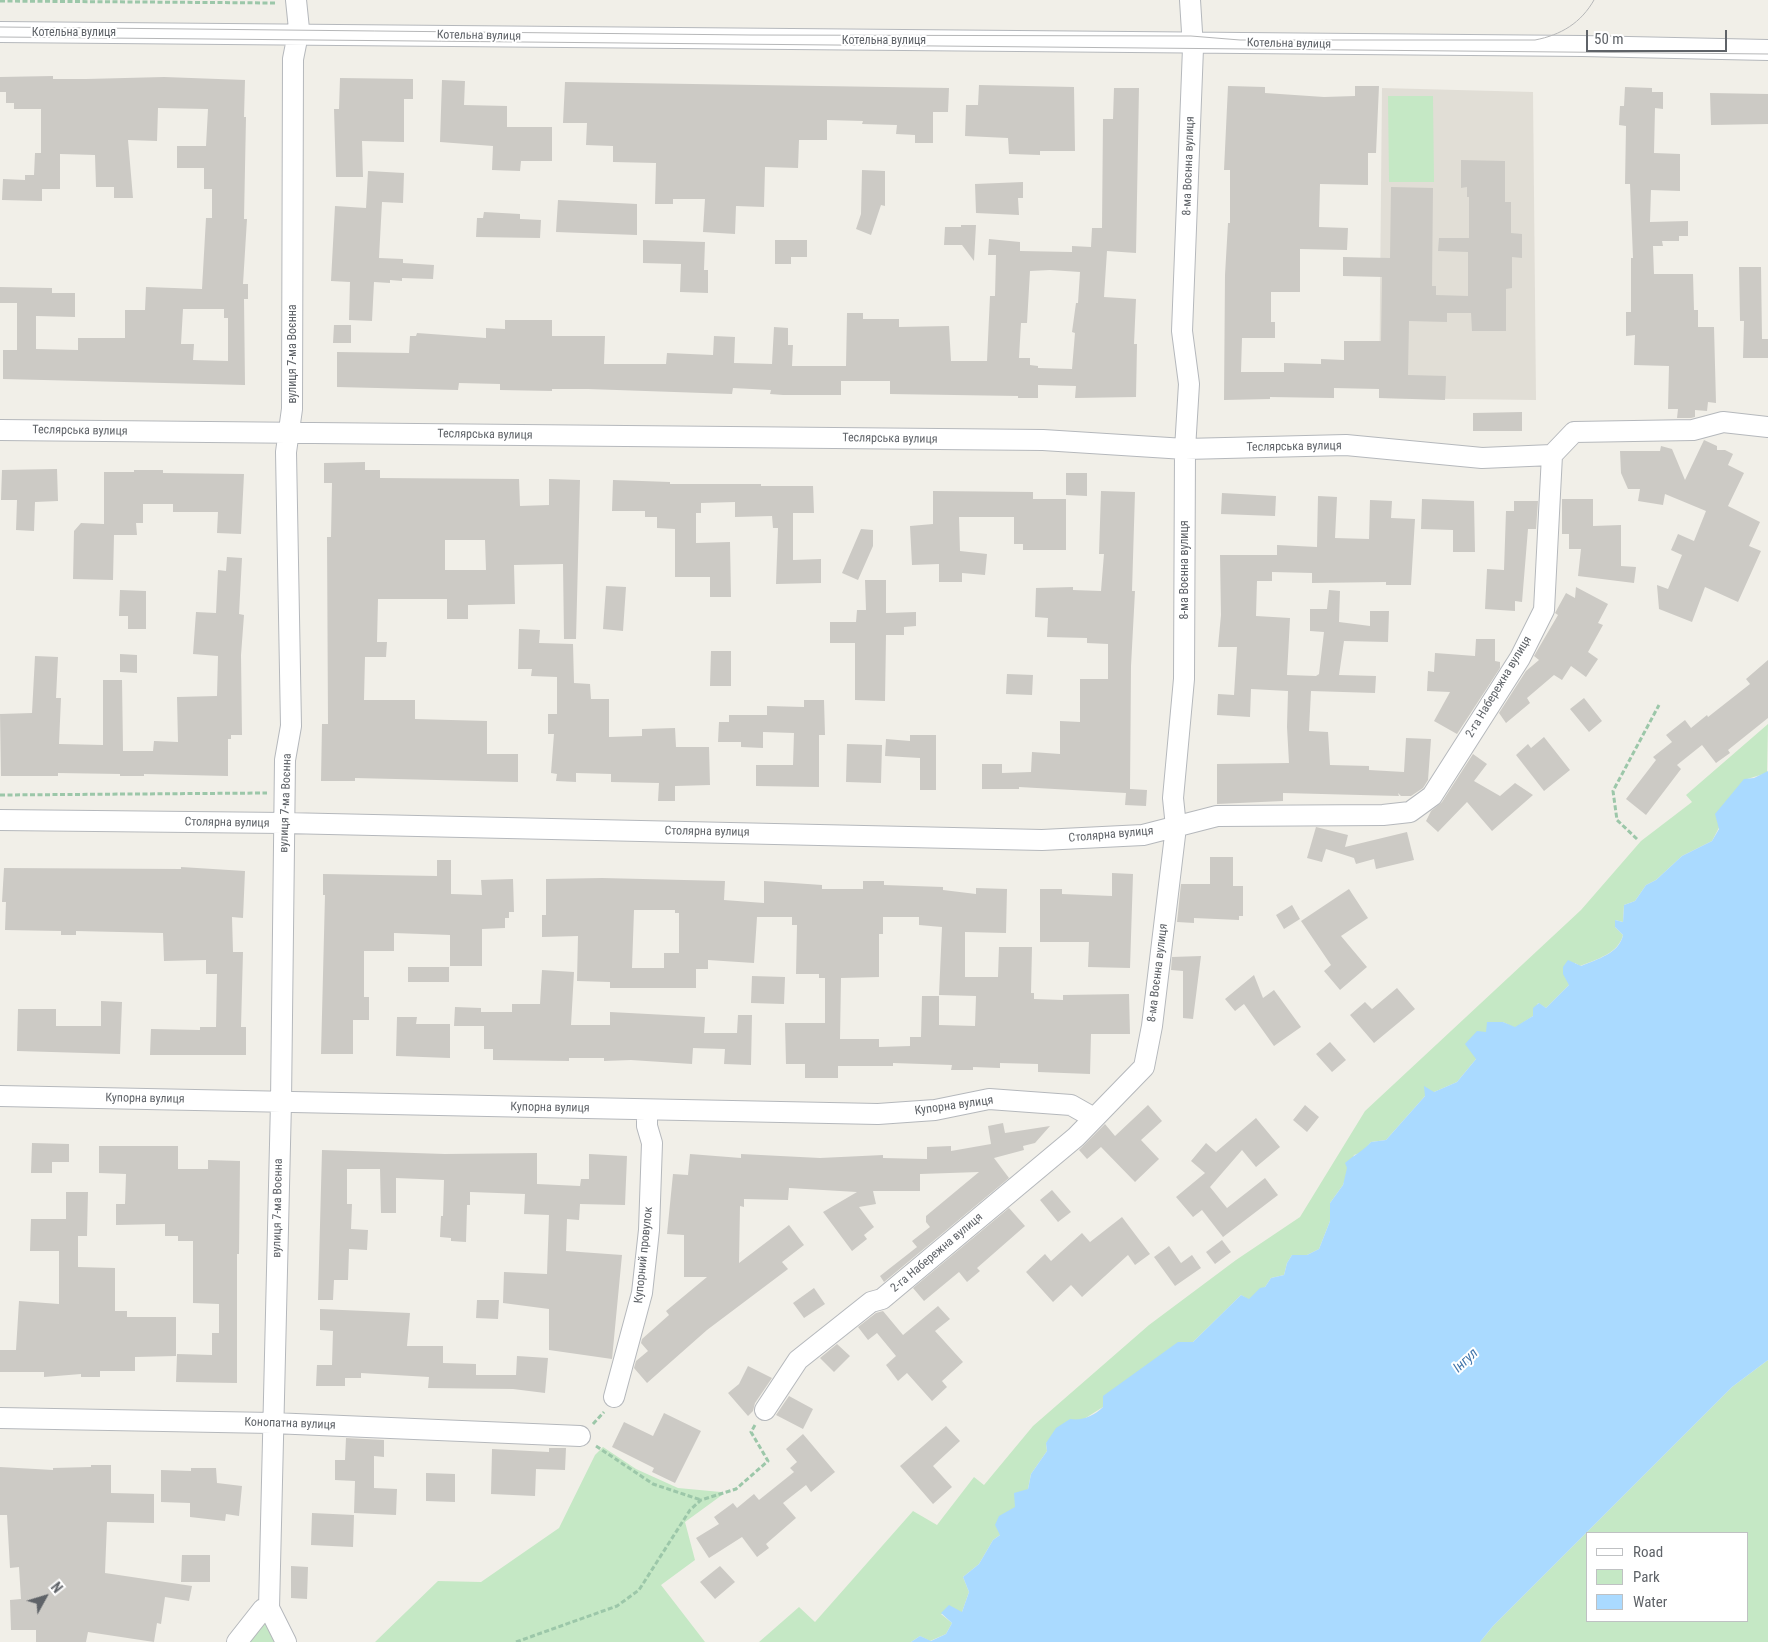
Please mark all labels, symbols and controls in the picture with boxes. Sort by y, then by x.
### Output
scale bar [1588,20,1729,52]
street label: Котельна вулиця [32,26,116,40]
street label: Котельна вулиця [437,28,521,44]
text: 50 m [1594,30,1624,48]
street label: Котельна вулиця [842,34,926,48]
street label: Котельна вулиця [1247,36,1331,52]
street label: 8-ма Воєнна вулиця [1180,116,1198,216]
street label: вулиця 7-ма Воєнна [286,304,300,404]
street label: Теслярська вулиця [32,423,128,439]
street label: Теслярська вулиця [437,427,533,443]
street label: Теслярська вулиця [842,431,938,447]
street label: Теслярська вулиця [1246,439,1342,455]
street label: 8-ма Воєнна вулиця [1178,520,1192,620]
street label: 2-га Набережна вулиця [1463,634,1535,740]
street label: вулиця 7-ма Воєнна [277,753,295,853]
street label: Столярна вулиця [184,815,270,831]
street label: Столярна вулиця [664,824,750,840]
street label: Столярна вулиця [1068,824,1154,846]
street label: 8-ма Воєнна вулиця [1145,923,1171,1023]
street label: Купорна вулиця [105,1091,185,1107]
street label: Купорна вулиця [914,1093,994,1119]
street label: Купорна вулиця [510,1100,590,1116]
street label: вулиця 7-ма Воєнна [270,1158,286,1258]
street label: Купорний провулок [632,1206,656,1304]
street label: 2-га Набережна вулиця [888,1210,986,1296]
water label: Інгул [1450,1345,1482,1377]
street label: Конопатна вулиця [244,1415,336,1433]
legend [1586,1532,1748,1622]
text: Road [1633,1543,1663,1561]
text: Park [1633,1568,1660,1586]
north arrow [20,1572,70,1622]
text: N [48,1579,66,1596]
text: Water [1633,1593,1667,1611]

